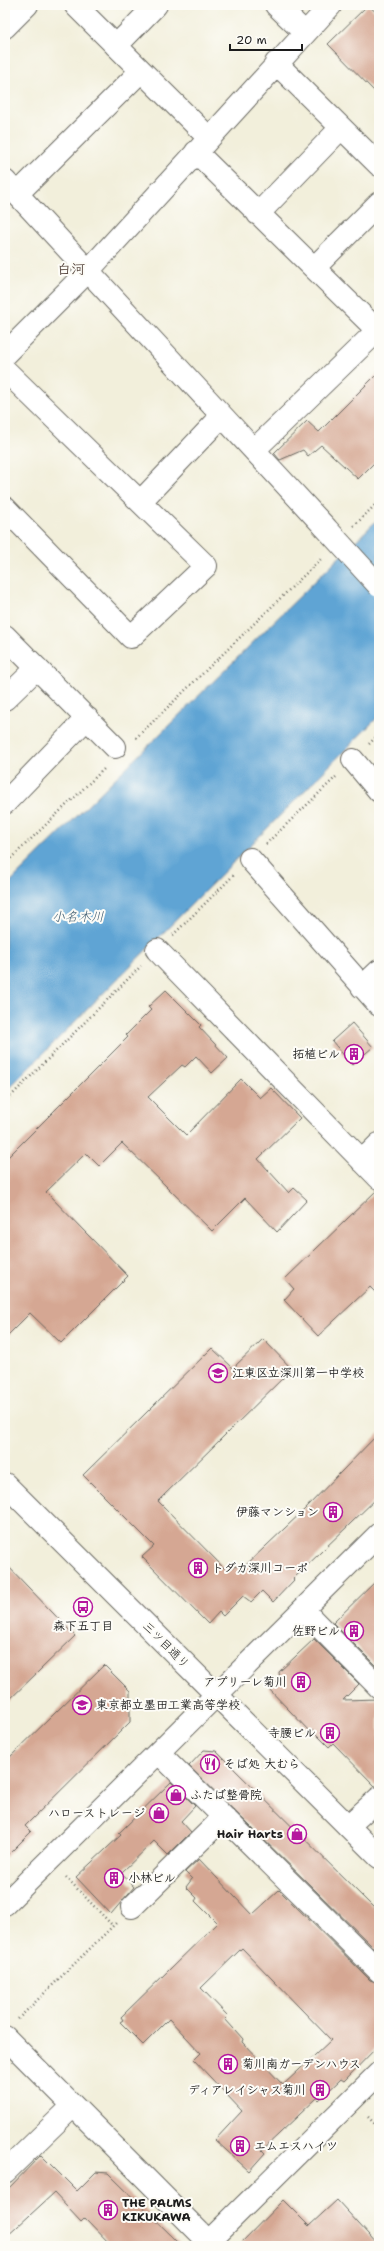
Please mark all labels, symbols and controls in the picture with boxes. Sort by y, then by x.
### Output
scale bar [230,26,302,52]
text: 20 m [236,32,267,48]
district label: 白河 [57,260,85,278]
water label: 小名木川 [52,908,104,925]
building icon: 拓植ビル [343,1043,365,1065]
place label: 拓植ビル [292,1046,340,1062]
school or university icon: 江東区立深川第一中学校 [207,1362,229,1384]
place label: 江東区立深川第一中学校 [232,1365,364,1381]
building icon: 伊藤マンション [322,1501,344,1523]
place label: 伊藤マンション [236,1504,319,1520]
building icon: トダカ深川コーポ [187,1557,209,1579]
place label: トダカ深川コーポ [212,1560,308,1576]
bus stop icon: 森下五丁目 [72,1596,94,1618]
place label: 森下五丁目 [53,1618,113,1634]
street label: 三ツ目通り [139,1618,193,1672]
building icon: 佐野ビル [343,1620,365,1642]
place label: 佐野ビル [292,1623,340,1639]
building icon: アプリーレ菊川 [290,1671,312,1693]
place label: アプリーレ菊川 [203,1674,287,1690]
school or university icon: 東京都立墨田工業高等学校 [71,1694,93,1716]
place label: 東京都立墨田工業高等学校 [96,1697,240,1713]
building icon: 寺腰ビル [319,1722,341,1744]
place label: 寺腰ビル [268,1725,316,1741]
restaurant icon: そば処 大むら [199,1753,221,1775]
place label: そば処 大むら [224,1756,300,1772]
shop icon: ふたば整骨院 [165,1784,187,1806]
place label: ふたば整骨院 [190,1787,262,1803]
shop icon: ハローストレージ [148,1802,170,1824]
place label: ハローストレージ [48,1805,145,1821]
shop icon: Hair Harts [286,1823,308,1845]
place label: Hair Harts [217,1826,283,1842]
building icon: 小林ビル [103,1867,125,1889]
place label: 小林ビル [128,1870,176,1886]
building icon: 菊川南ガーデンハウス [217,2053,239,2075]
place label: 菊川南ガーデンハウス [242,2056,361,2072]
building icon: ディアレイシャス菊川 [309,2079,331,2101]
place label: ディアレイシャス菊川 [188,2082,306,2098]
building icon: エムエスハイツ [229,2135,251,2157]
place label: エムエスハイツ [254,2138,338,2154]
place label: THE PALMS KIKUKAWA [122,2195,192,2225]
building icon: THE PALMS KIKUKAWA [97,2199,119,2221]

